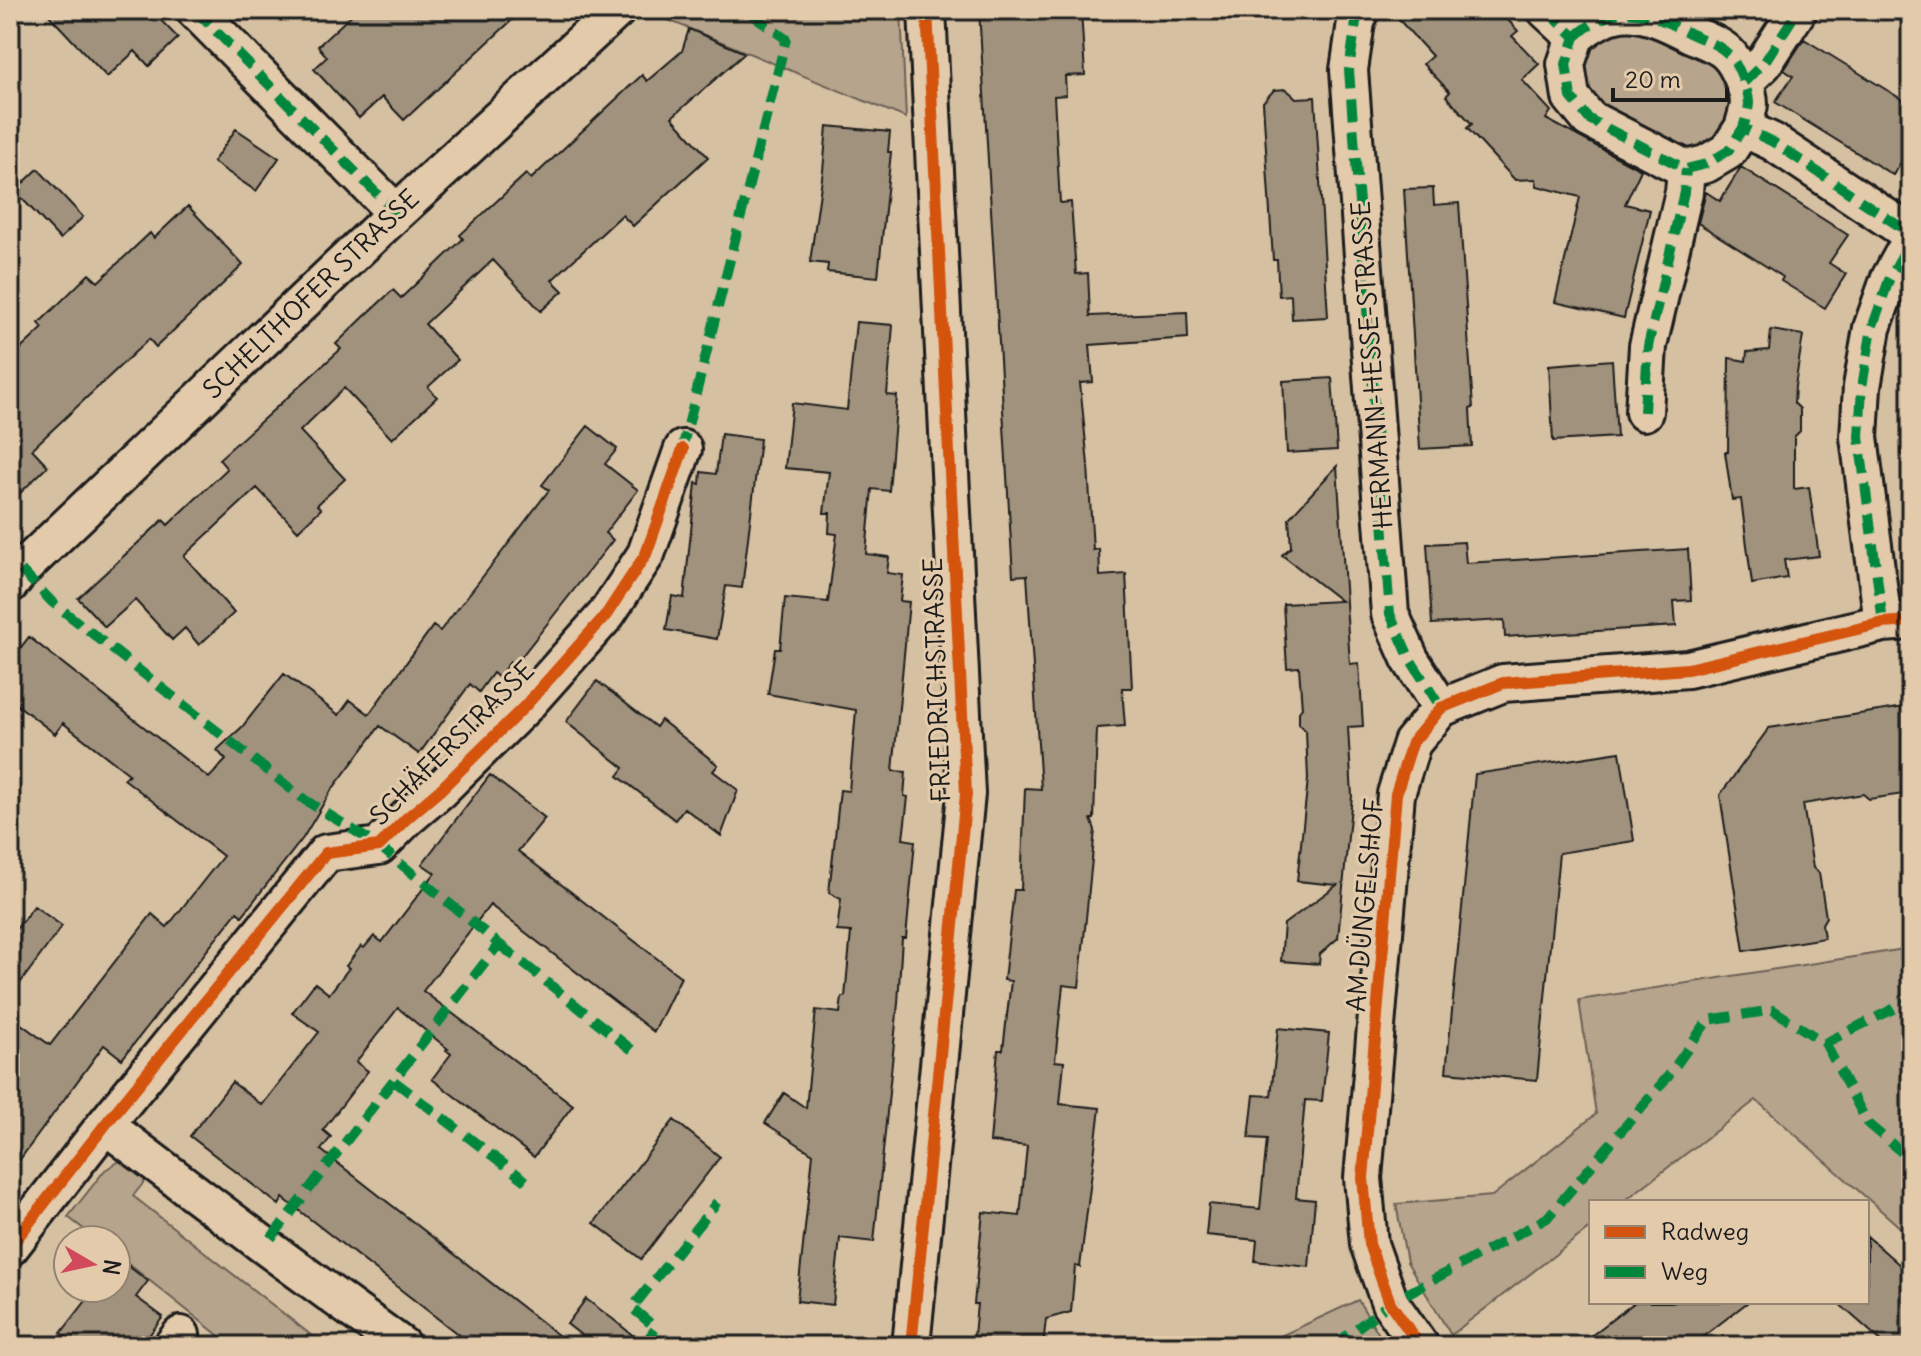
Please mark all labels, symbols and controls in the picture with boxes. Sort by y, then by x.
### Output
scale bar [1613,52,1727,102]
text: 20 m [1625,64,1681,94]
street label: SCHELTHOFER STRASSE [196,182,426,405]
street label: HERMANN-HESSE-STRASSE [1344,200,1399,530]
street label: FRIEDRICHSTRASSE [916,557,957,803]
street label: SCHÄFERSTRASSE [363,654,541,832]
street label: AM DÜNGELSHOF [1339,796,1390,1013]
legend [1589,1200,1869,1304]
text: Radweg [1661,1216,1749,1246]
north arrow [52,1224,132,1304]
text: Weg [1661,1256,1708,1286]
text: N [97,1257,127,1277]

